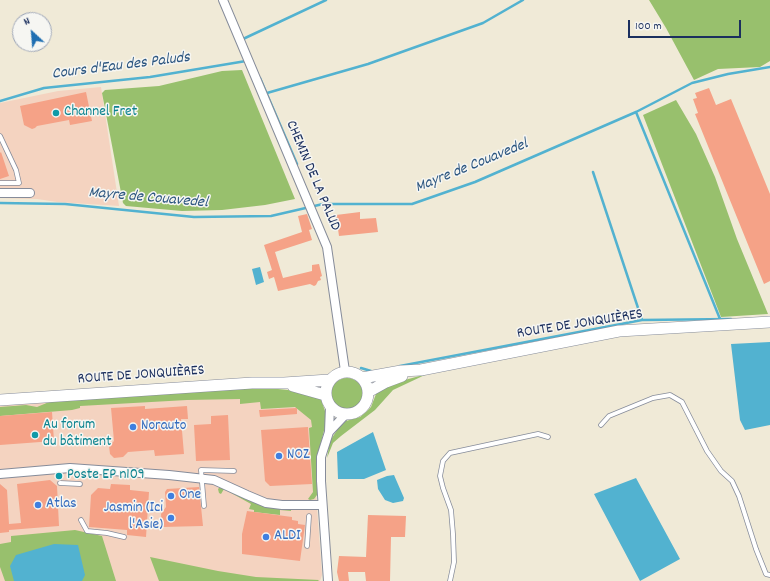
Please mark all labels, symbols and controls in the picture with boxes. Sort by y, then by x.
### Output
north arrow [12,12,52,52]
scale bar [630,12,743,38]
text: N [21,14,33,30]
text: 100 m [635,18,662,35]
water label: Cours d'Eau des Paluds [51,49,191,85]
place label: Channel Fret [64,104,137,122]
marker: Channel Fret [51,108,61,118]
street label: CHEMIN DE LA PALUD [281,118,343,234]
water label: Mayre de Couavedel [413,136,531,198]
water label: Mayre de Couavedel [88,184,208,214]
street label: ROUTE DE JONQUIÈRES [516,306,644,344]
street label: ROUTE DE JONQUIÈRES [77,363,205,389]
place label: Au forum du bâtiment [43,417,112,452]
place label: Norauto [141,418,186,436]
marker: Norauto [128,422,138,432]
marker: Au forum du bâtiment [30,430,40,440]
place label: NOZ [287,447,310,465]
marker: NOZ [274,451,284,461]
place label: Poste EP n109 [67,467,145,485]
marker: Poste EP n109 [54,471,64,481]
place label: One [179,487,201,505]
marker: One [166,491,176,501]
place label: Atlas [46,496,77,514]
marker: Atlas [33,500,43,510]
place label: Jasmin (Ici l'Asie) [104,500,163,535]
marker: Jasmin (Ici l'Asie) [166,513,176,523]
place label: ALDI [274,528,301,546]
marker: ALDI [261,532,271,542]

